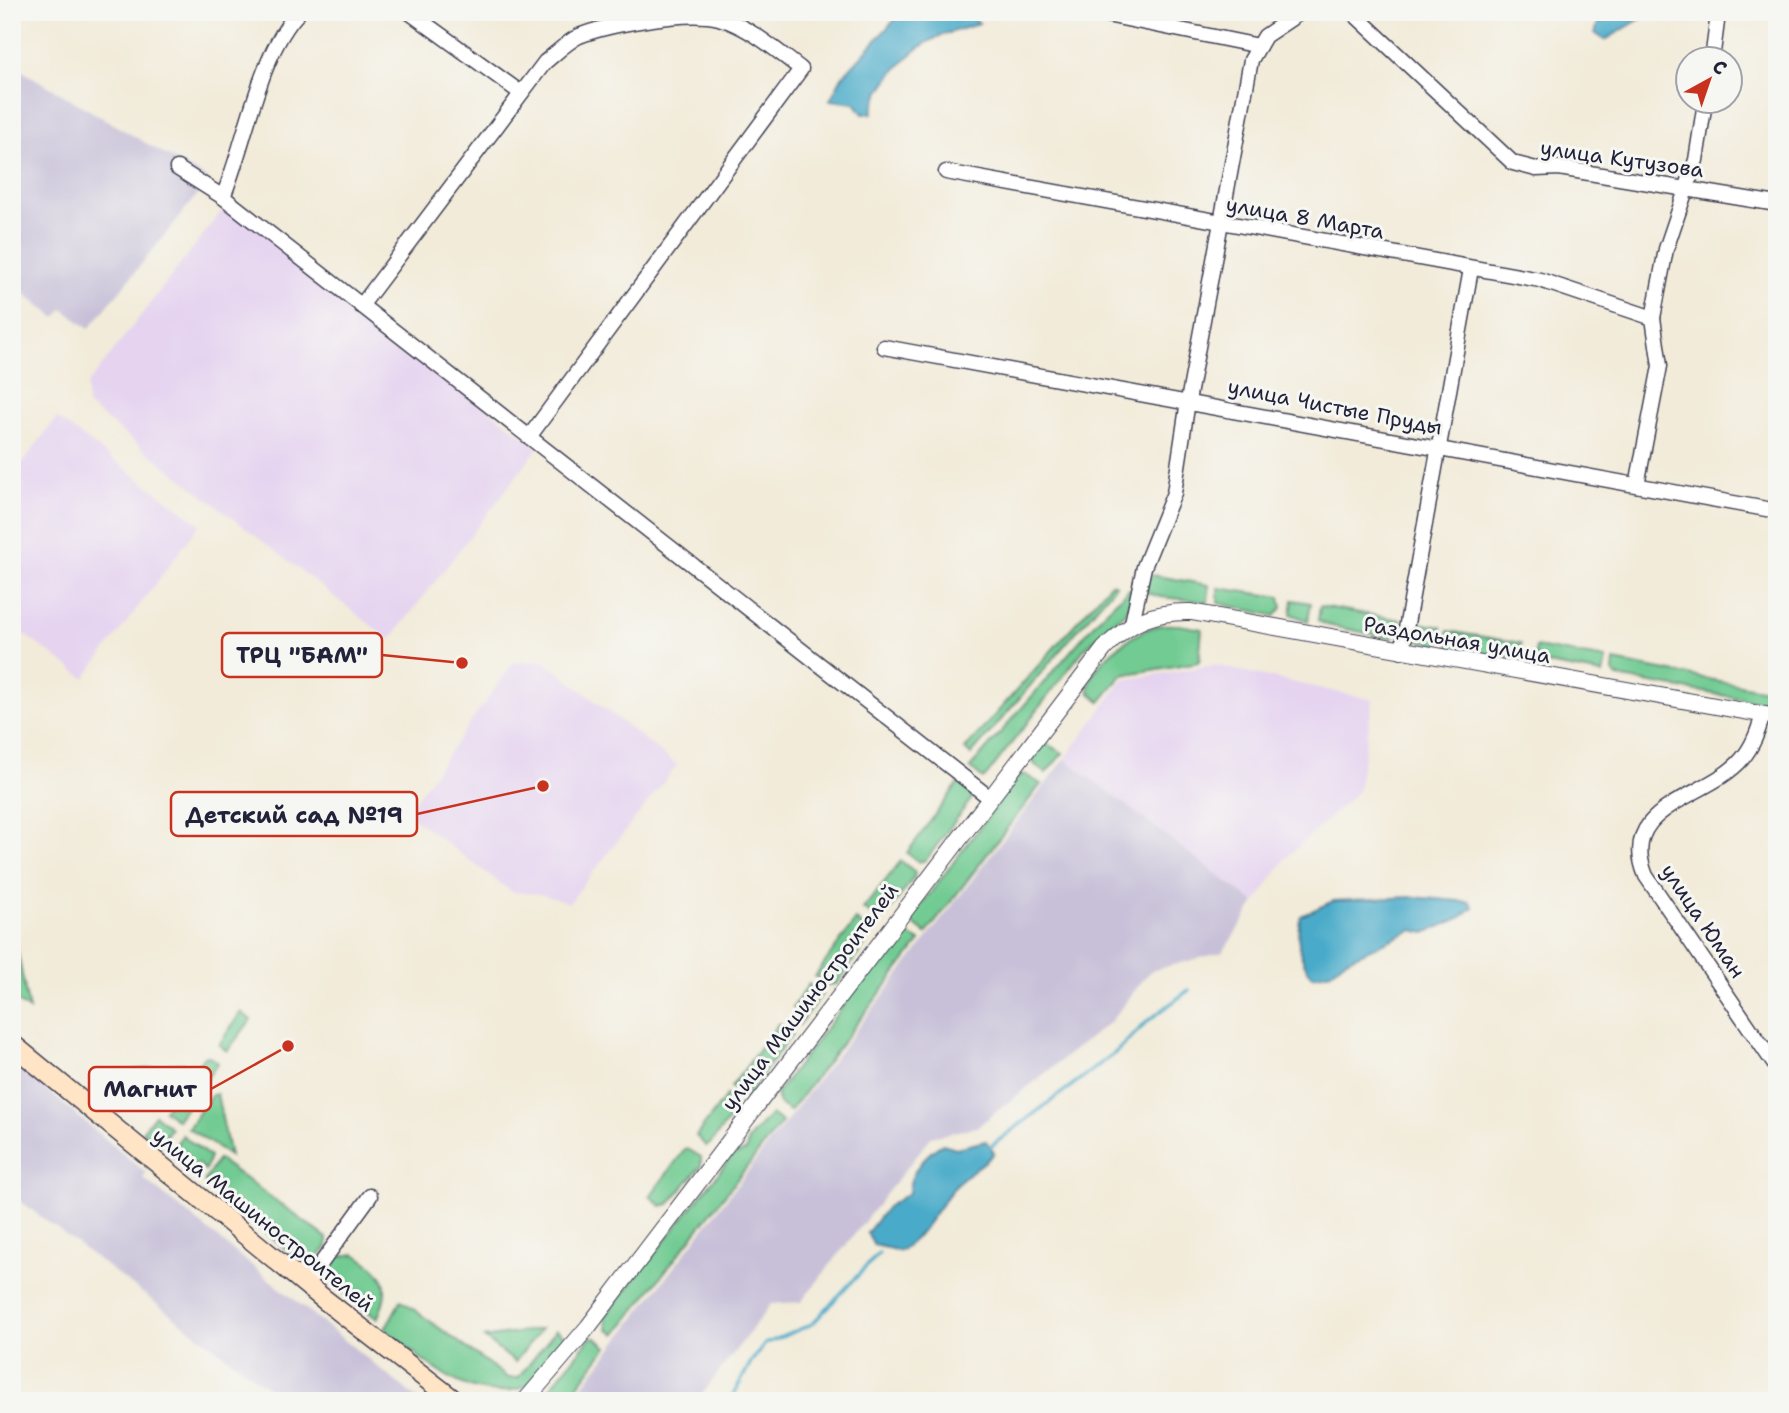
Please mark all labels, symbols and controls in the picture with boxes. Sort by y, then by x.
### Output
north arrow [1674,46,1744,116]
text: С [1707,54,1732,81]
street label: улица Кутузова [1538,134,1706,184]
street label: улица 8 Марта [1224,190,1386,246]
street label: улица Чистые Пруды [1225,372,1445,442]
street label: Раздольная улица [1361,610,1553,670]
callout: ТРЦ "БАМ" [222,633,382,677]
text: ТРЦ "БАМ" [236,640,368,670]
callout: Детский сад №19 [171,792,417,836]
text: Детский сад №19 [185,800,403,830]
street label: улица Юман [1654,858,1752,984]
street label: улица Машиностроителей [715,877,905,1116]
callout: Магнит [89,1067,211,1111]
text: Магнит [103,1074,197,1104]
street label: улица Машиностроителей [146,1122,380,1318]

